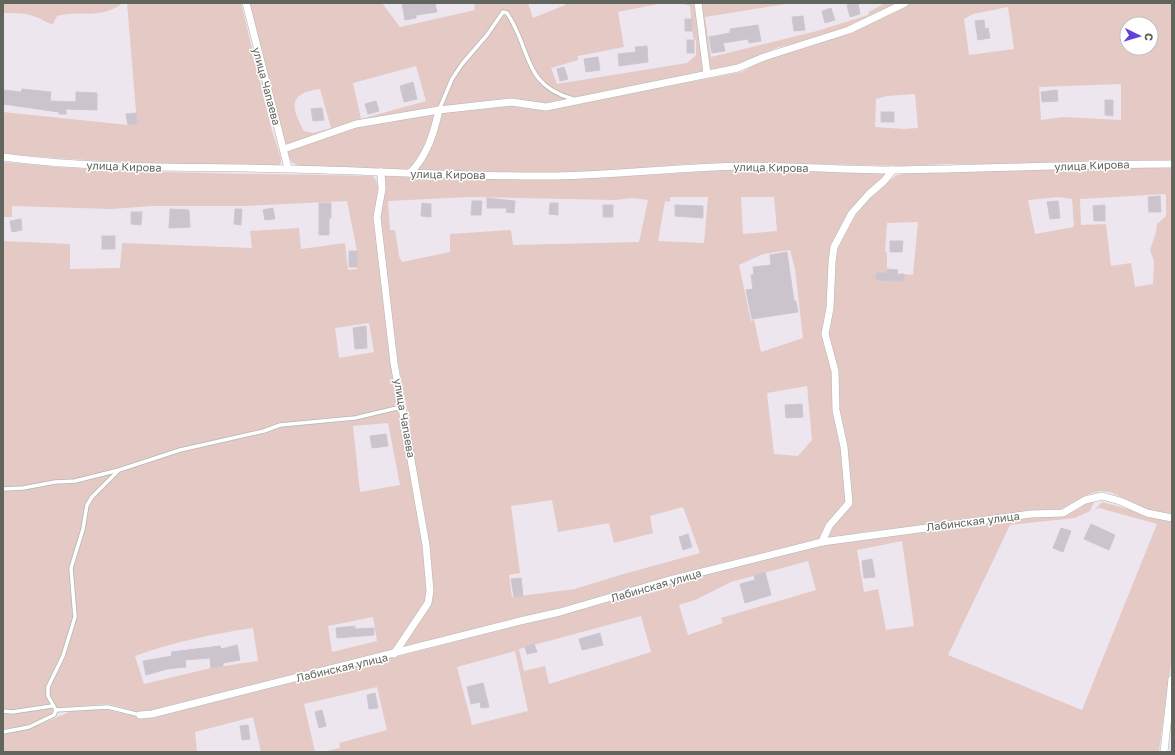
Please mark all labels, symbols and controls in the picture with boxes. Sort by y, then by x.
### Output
north arrow [1119,16,1159,56]
text: С [1143,32,1156,42]
street label: улица Чапаева [250,46,284,126]
street label: улица Кирова [1054,157,1130,173]
street label: улица Кирова [86,158,162,174]
street label: улица Кирова [733,160,809,174]
street label: улица Кирова [410,167,486,181]
street label: улица Чапаева [392,377,418,459]
street label: Лабинская улица [926,509,1020,533]
street label: Лабинская улица [609,566,703,604]
street label: Лабинская улица [295,650,389,684]

